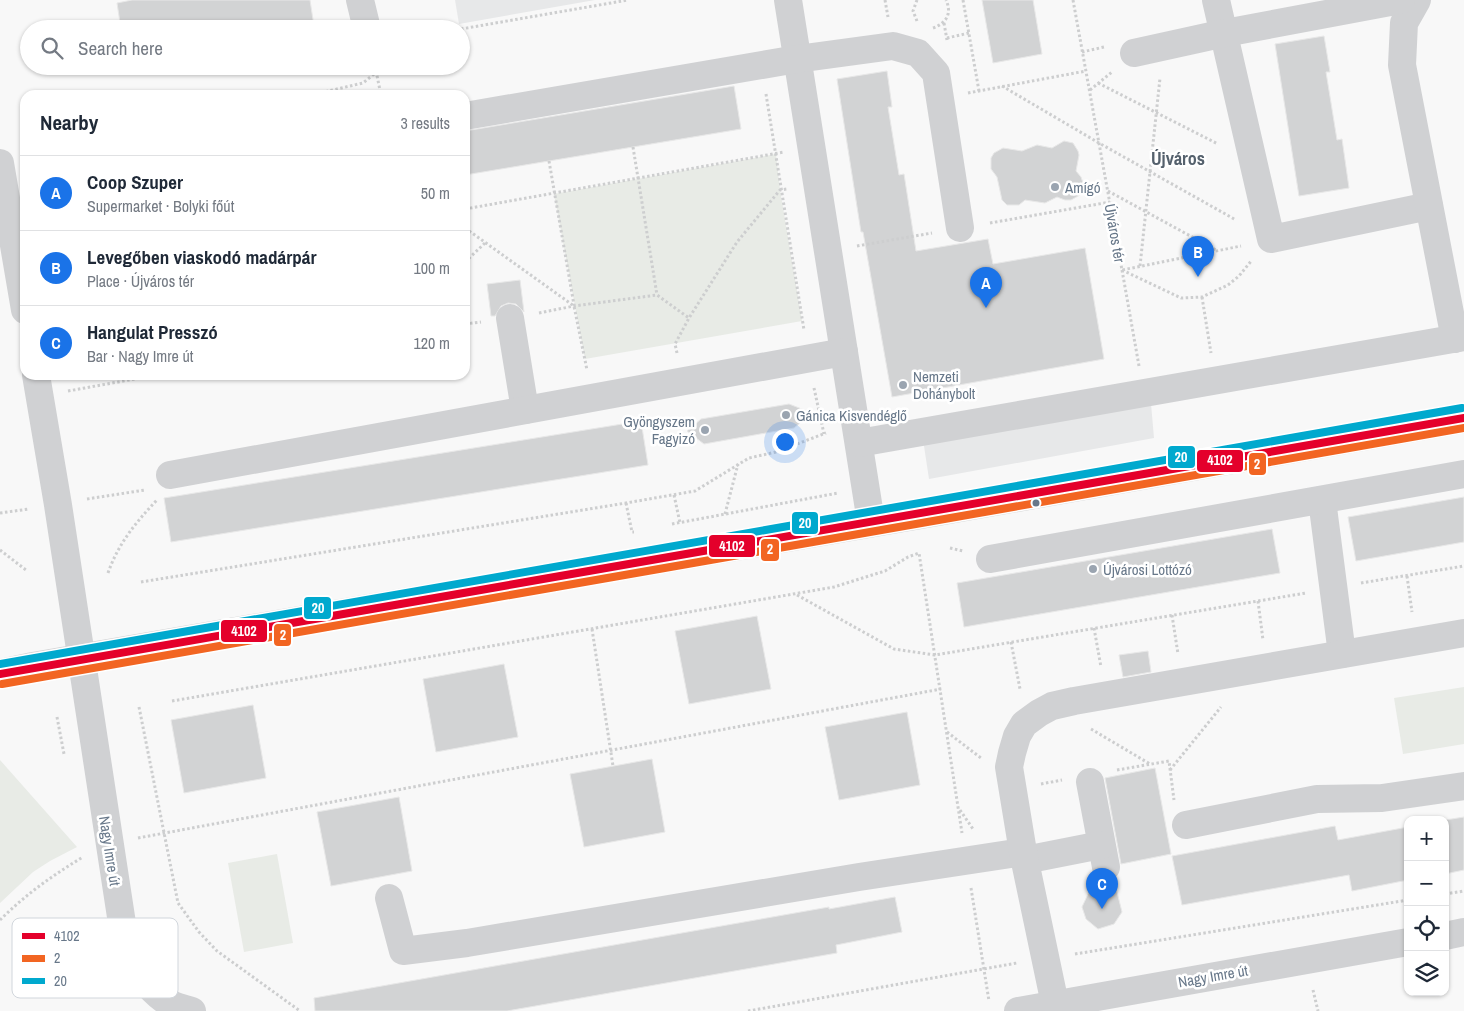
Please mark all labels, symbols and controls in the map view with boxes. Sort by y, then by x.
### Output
search box [20,20,470,75]
icon: search [38,34,66,62]
text: Search here [78,35,163,61]
text: Nearby [40,108,98,137]
text: 3 results [400,112,450,134]
district label: Újváros [1151,146,1205,171]
text: Coop Szuper [87,169,183,195]
place label: Amígó [1064,177,1101,198]
marker: Amígó [1049,181,1061,193]
text: A [51,182,61,204]
text: 50 m [421,182,450,204]
text: Supermarket · Bolyki főút [87,195,234,217]
street label: Újváros tér [1099,202,1131,264]
pin: B [1182,236,1214,277]
text: Levegőben viaskodó madárpár [87,244,316,270]
text: B [51,257,61,279]
text: 100 m [414,257,450,279]
pin: A [970,267,1002,308]
text: Place · Újváros tér [87,270,194,292]
text: Hangulat Presszó [87,319,218,345]
text: C [51,332,61,354]
text: 120 m [414,332,450,354]
text: Bar · Nagy Imre út [87,345,193,367]
place label: Nemzeti Dohánybolt [913,366,976,404]
marker: Nemzeti Dohánybolt [897,379,909,391]
place label: Gánica Kisvendéglő [796,405,907,426]
marker: Gánica Kisvendéglő [780,409,792,421]
place label: Gyöngyszem Fagyizó [623,411,695,449]
marker: Gyöngyszem Fagyizó [699,424,711,436]
your location [772,429,798,455]
line badge: 20 [1167,445,1196,469]
text: 20 [1175,448,1187,466]
line badge: 4102 [1196,449,1244,473]
text: 4102 [1207,451,1233,469]
line badge: 2 [1248,452,1267,476]
text: 2 [1254,455,1260,473]
unlabelled marker [1031,498,1041,508]
line badge: 20 [791,511,819,535]
text: 20 [799,514,811,532]
line badge: 4102 [708,534,756,558]
text: 4102 [719,537,745,555]
line badge: 2 [760,538,780,562]
text: 2 [767,540,773,558]
place label: Újvárosi Lottózó [1103,559,1192,580]
marker: Újvárosi Lottózó [1087,563,1099,575]
line badge: 20 [303,596,332,620]
text: 20 [312,599,324,617]
line badge: 4102 [220,619,268,643]
text: 4102 [231,622,257,640]
line badge: 2 [273,623,292,647]
text: 2 [280,626,286,644]
street label: Nagy Imre út [94,815,126,888]
map controls [1404,816,1449,996]
button: + [1404,816,1449,861]
button: − [1404,861,1449,906]
pin: C [1086,868,1118,909]
button: locate [1404,906,1449,951]
legend [12,918,178,998]
text: 4102 [54,927,80,945]
text: 2 [54,949,60,967]
button: layers [1404,951,1449,996]
street label: Nagy Imre út [1177,959,1250,992]
text: 20 [54,972,67,990]

